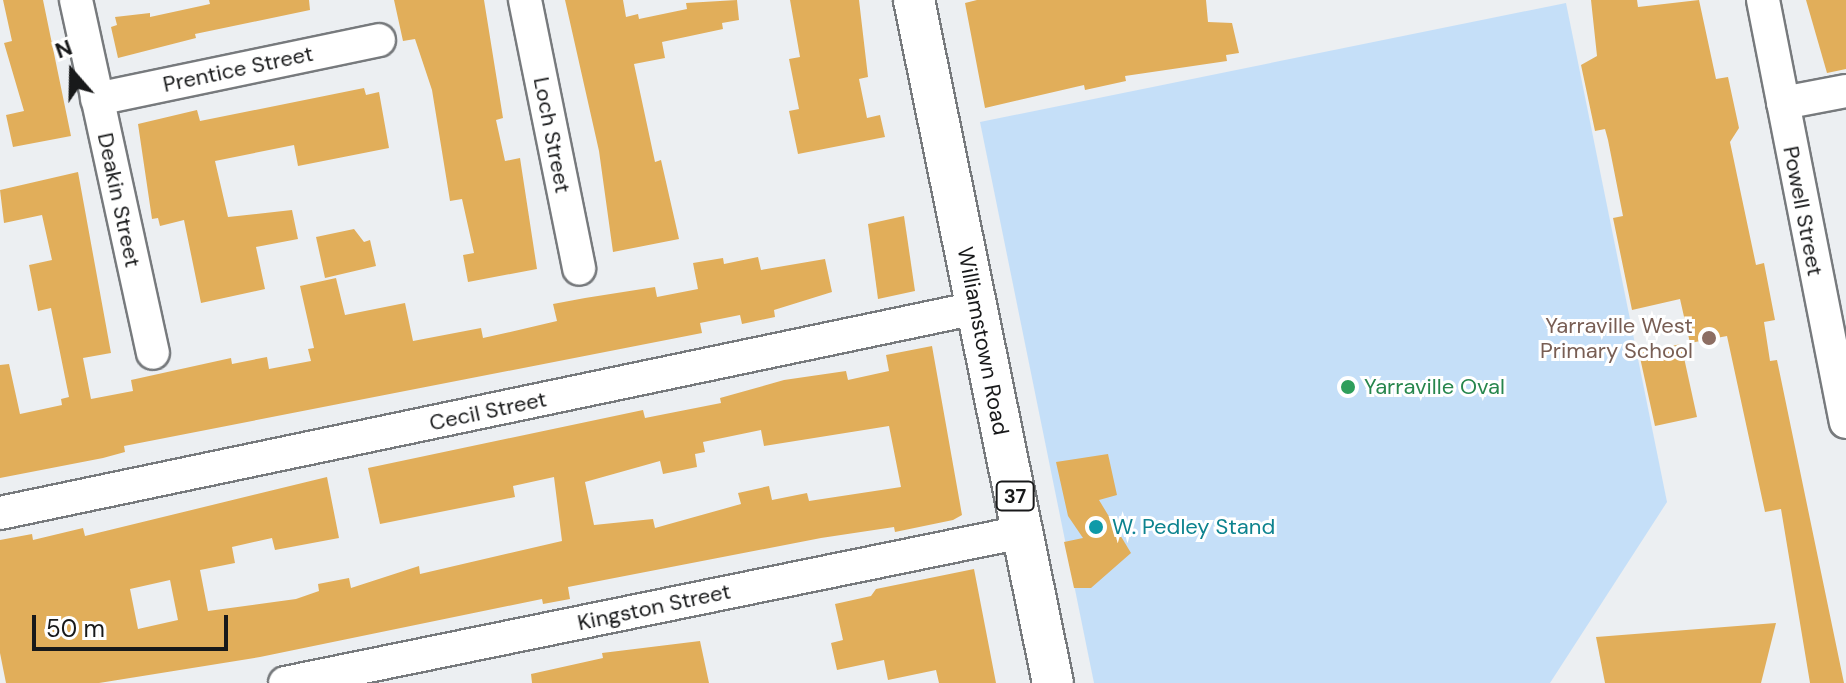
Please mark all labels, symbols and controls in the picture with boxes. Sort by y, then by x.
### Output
north arrow [32,32,112,112]
text: N [51,33,76,65]
street label: Prentice Street [161,40,315,98]
street label: Loch Street [528,75,576,195]
street label: Deakin Street [92,130,146,270]
street label: Powell Street [1777,144,1829,278]
street label: Williamstown Road [952,245,1014,437]
place label: Yarraville West Primary School [1540,312,1693,364]
marker: Yarraville West Primary School [1700,329,1718,347]
place label: Yarraville Oval [1364,374,1505,400]
marker: Yarraville Oval [1339,378,1357,396]
street label: Cecil Street [427,386,549,436]
road number: 37 [995,480,1035,512]
place label: W. Pedley Stand [1112,514,1275,540]
marker: W. Pedley Stand [1087,518,1105,536]
street label: Kingston Street [575,578,733,636]
scale bar [36,599,232,649]
text: 50 m [46,613,105,644]

